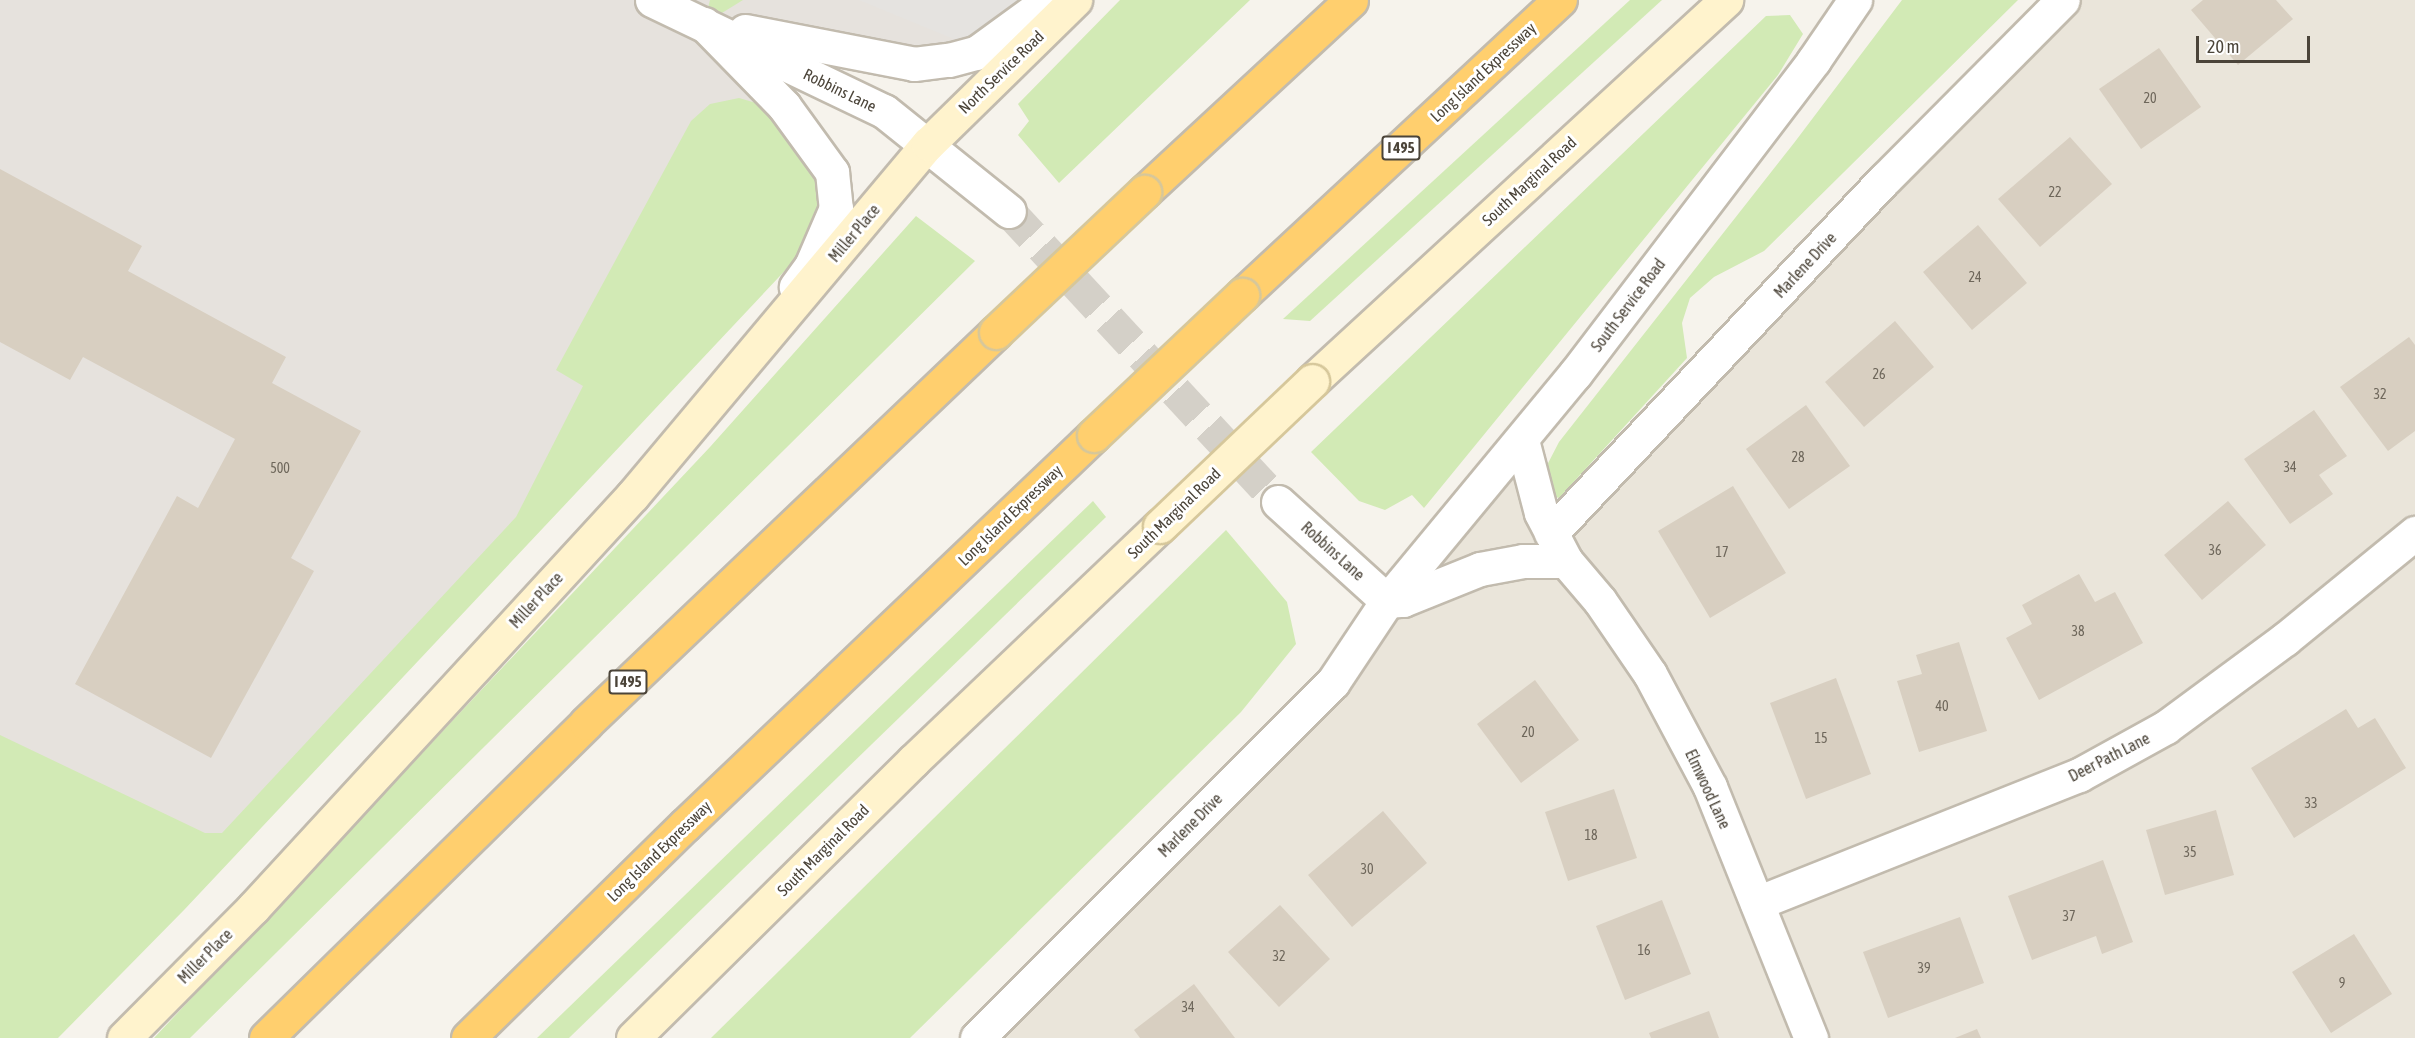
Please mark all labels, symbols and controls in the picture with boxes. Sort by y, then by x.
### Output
street label: Long Island Expressway [1426,18,1540,126]
scale bar [2199,24,2313,62]
street label: North Service Road [954,27,1048,117]
text: 20 m [2207,36,2239,57]
street label: Robbins Lane [800,64,880,116]
house number: 20 [2143,90,2157,106]
street label: South Marginal Road [1478,132,1580,230]
road number: I 495 [1380,136,1422,160]
house number: 22 [2048,184,2062,200]
street label: Miller Place [824,200,884,266]
street label: Marlene Drive [1770,228,1840,302]
street label: South Service Road [1587,255,1669,355]
house number: 24 [1968,269,1982,285]
house number: 26 [1872,366,1886,382]
house number: 32 [2373,386,2387,402]
house number: 28 [1791,449,1805,465]
house number: 34 [2283,459,2297,475]
house number: 500 [270,460,290,476]
street label: Long Island Expressway [954,460,1066,570]
street label: South Marginal Road [1124,464,1224,562]
street label: Robbins Lane [1297,518,1369,584]
house number: 36 [2208,542,2222,558]
house number: 17 [1715,544,1729,560]
street label: Miller Place [505,568,567,632]
house number: 38 [2071,623,2085,639]
road number: I 495 [607,670,649,694]
house number: 40 [1935,698,1949,714]
house number: 20 [1521,724,1535,740]
street label: Deer Path Lane [2065,728,2153,786]
house number: 15 [1814,730,1828,746]
street label: Elmwood Lane [1681,746,1735,832]
street label: Marlene Drive [1154,789,1226,861]
house number: 33 [2304,795,2318,811]
street label: Long Island Expressway [603,796,715,906]
street label: South Marginal Road [773,800,873,900]
house number: 18 [1584,827,1598,843]
house number: 35 [2183,844,2197,860]
house number: 30 [1360,861,1374,877]
house number: 37 [2062,908,2076,924]
street label: Miller Place [174,925,236,987]
house number: 16 [1637,942,1651,958]
house number: 32 [1272,948,1286,964]
house number: 39 [1917,960,1931,976]
house number: 9 [2339,975,2345,991]
house number: 34 [1181,999,1195,1015]

